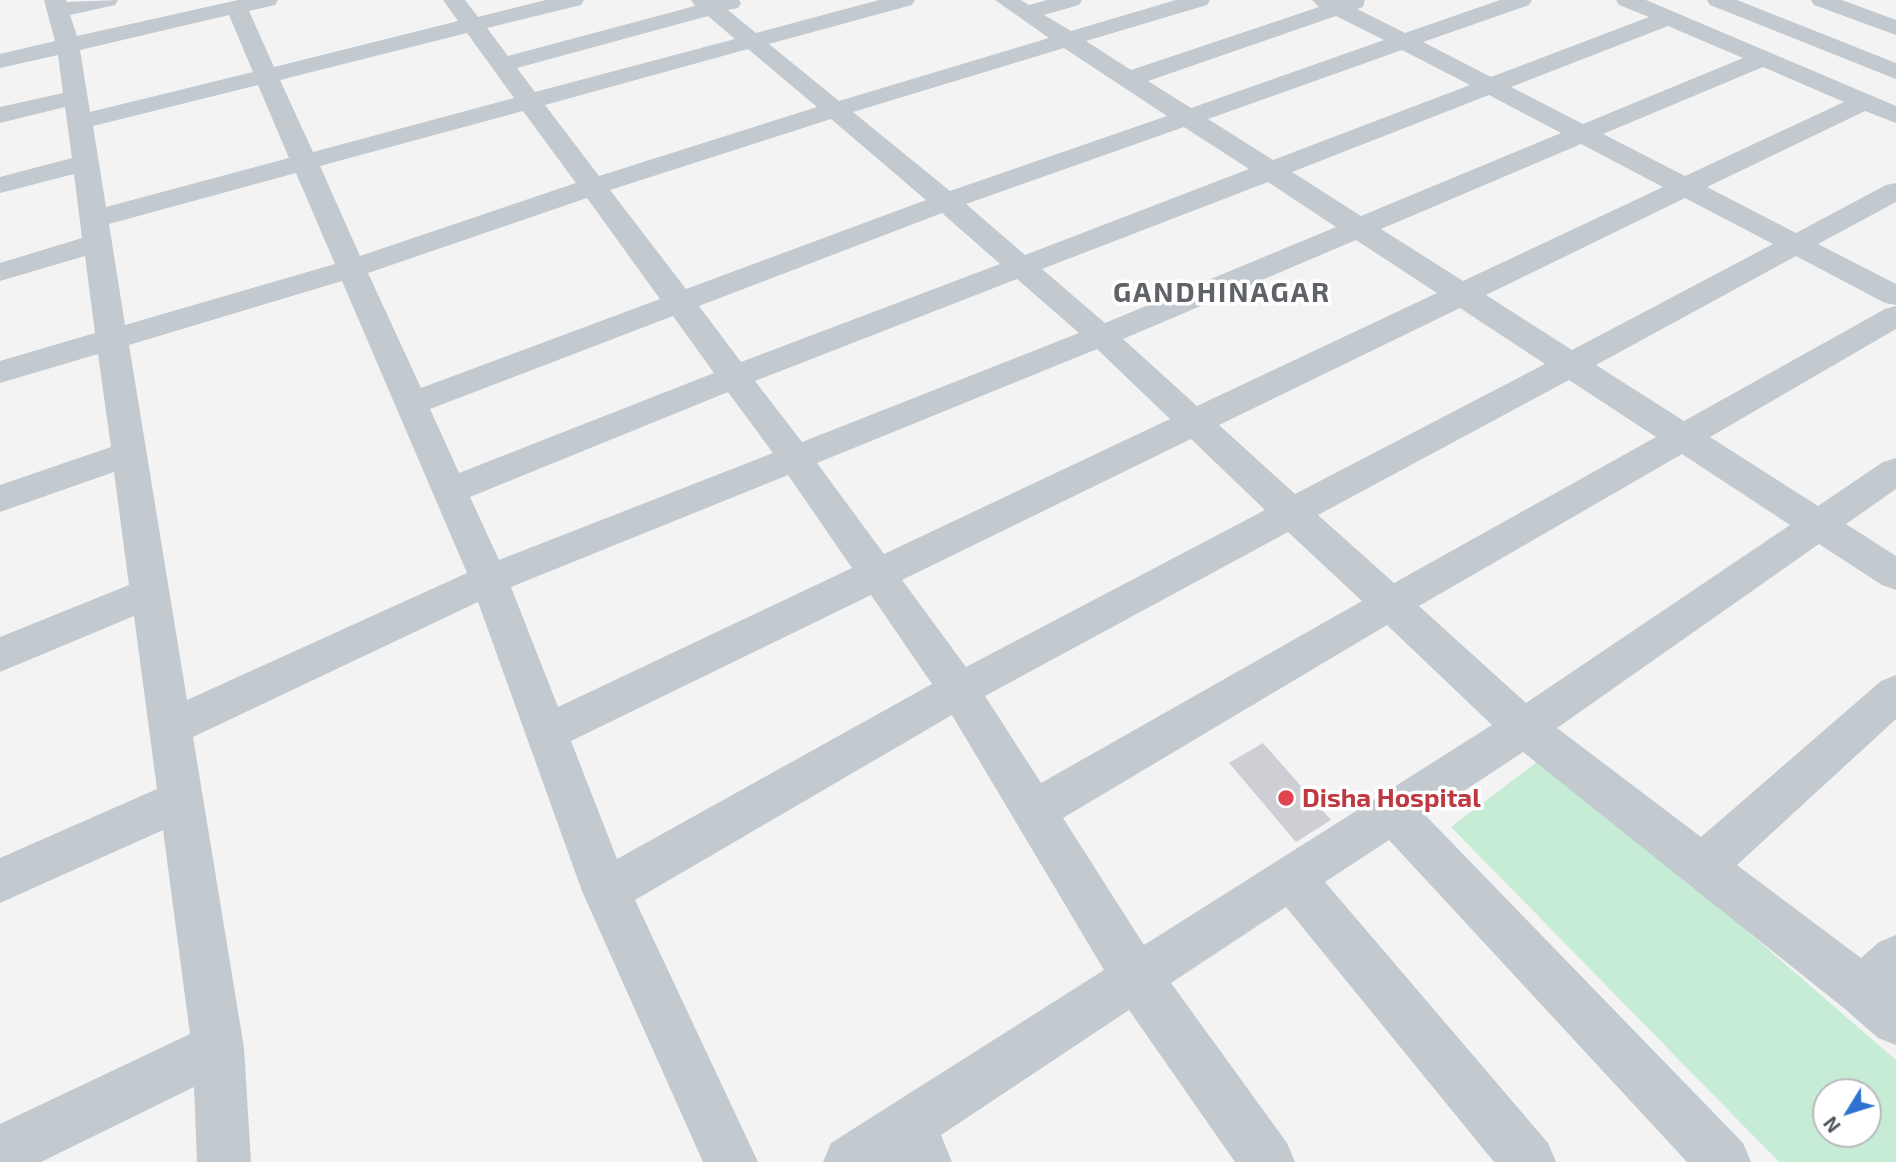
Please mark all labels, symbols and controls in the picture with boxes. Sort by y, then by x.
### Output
district label: GANDHINAGAR [1114,276,1330,310]
place label: Disha Hospital [1302,782,1481,814]
marker: Disha Hospital [1276,788,1296,808]
north arrow [1812,1078,1882,1148]
text: N [1818,1113,1845,1137]

